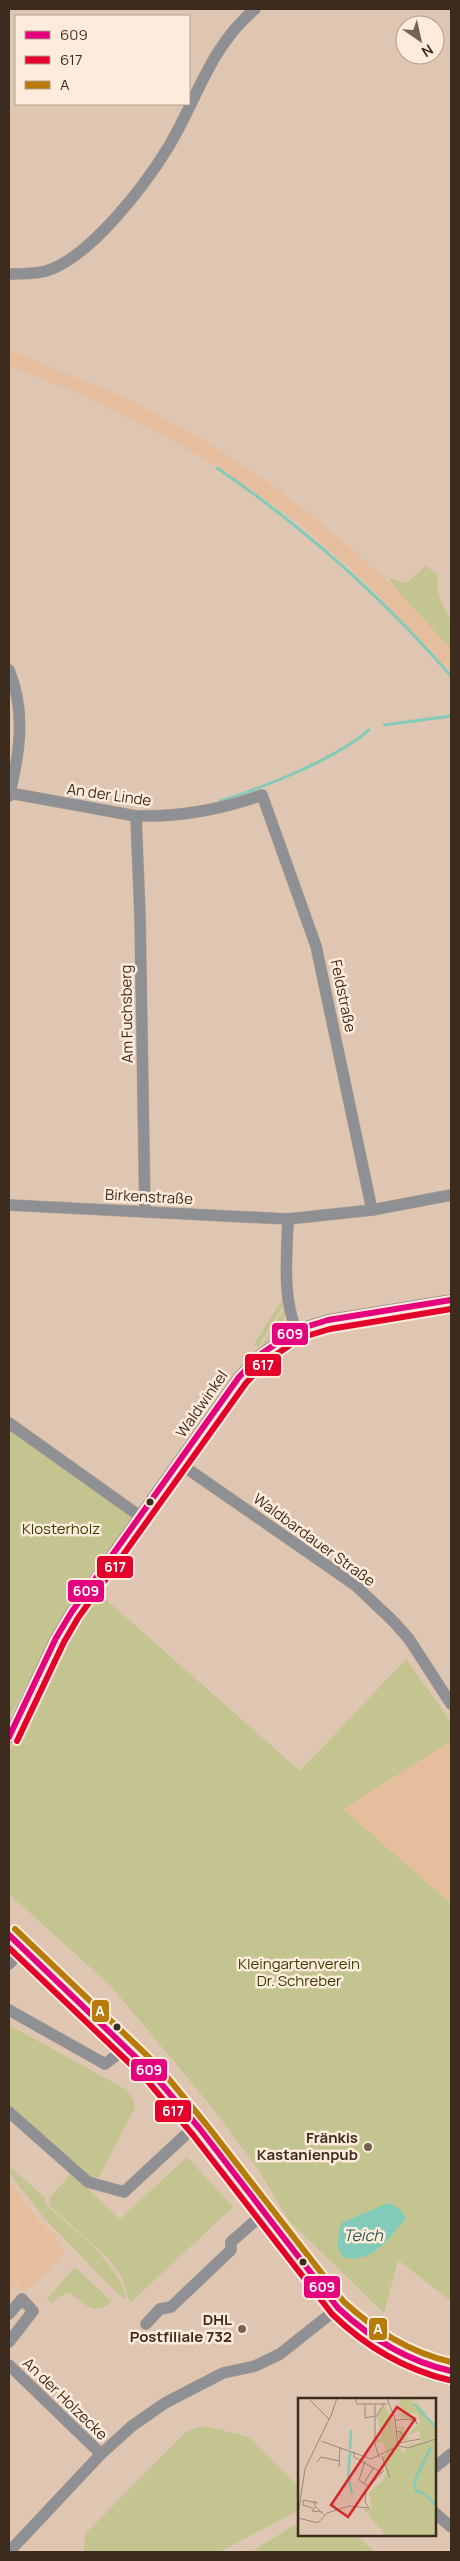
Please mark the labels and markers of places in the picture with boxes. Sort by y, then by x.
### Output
unlabelled marker [145,1497,155,1507]
unlabelled marker [112,2022,122,2032]
place label: Fränkis Kastanienpub [257,2127,358,2165]
marker: Fränkis Kastanienpub [362,2141,374,2153]
unlabelled marker [298,2257,308,2267]
place label: DHL Postfiliale 732 [130,2309,232,2347]
marker: DHL Postfiliale 732 [236,2323,248,2335]

